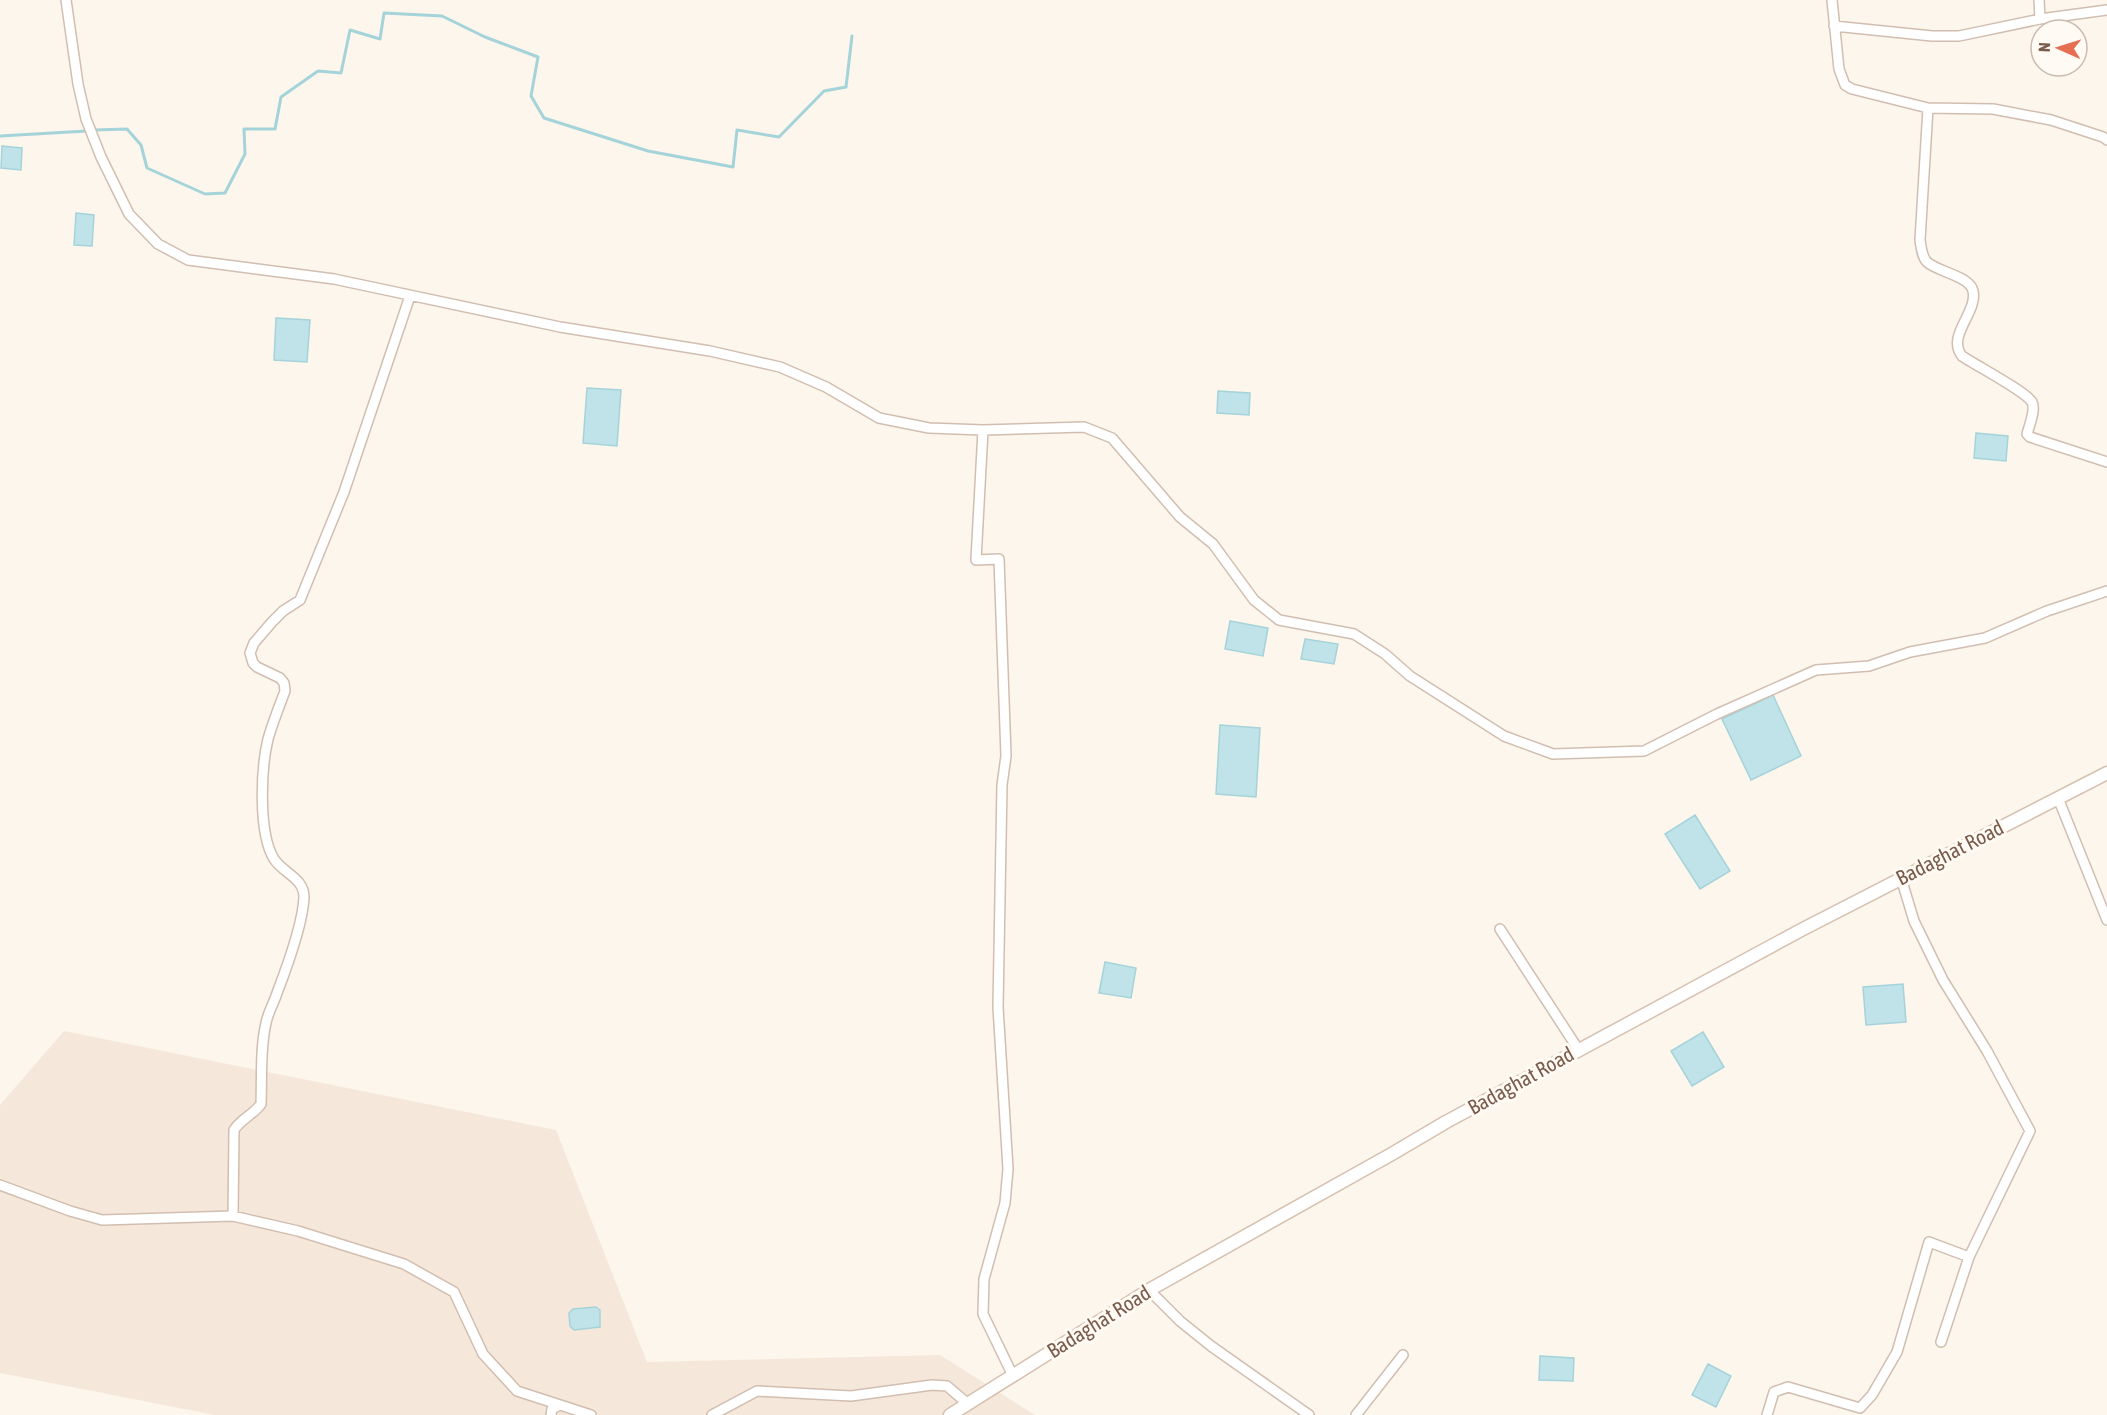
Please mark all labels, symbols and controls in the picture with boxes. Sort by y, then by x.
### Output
north arrow [2029,18,2089,78]
text: N [2035,42,2053,52]
street label: Badaghat Road [1892,815,2007,889]
street label: Badaghat Road [1463,1041,1578,1119]
street label: Badaghat Road [1042,1280,1155,1362]

